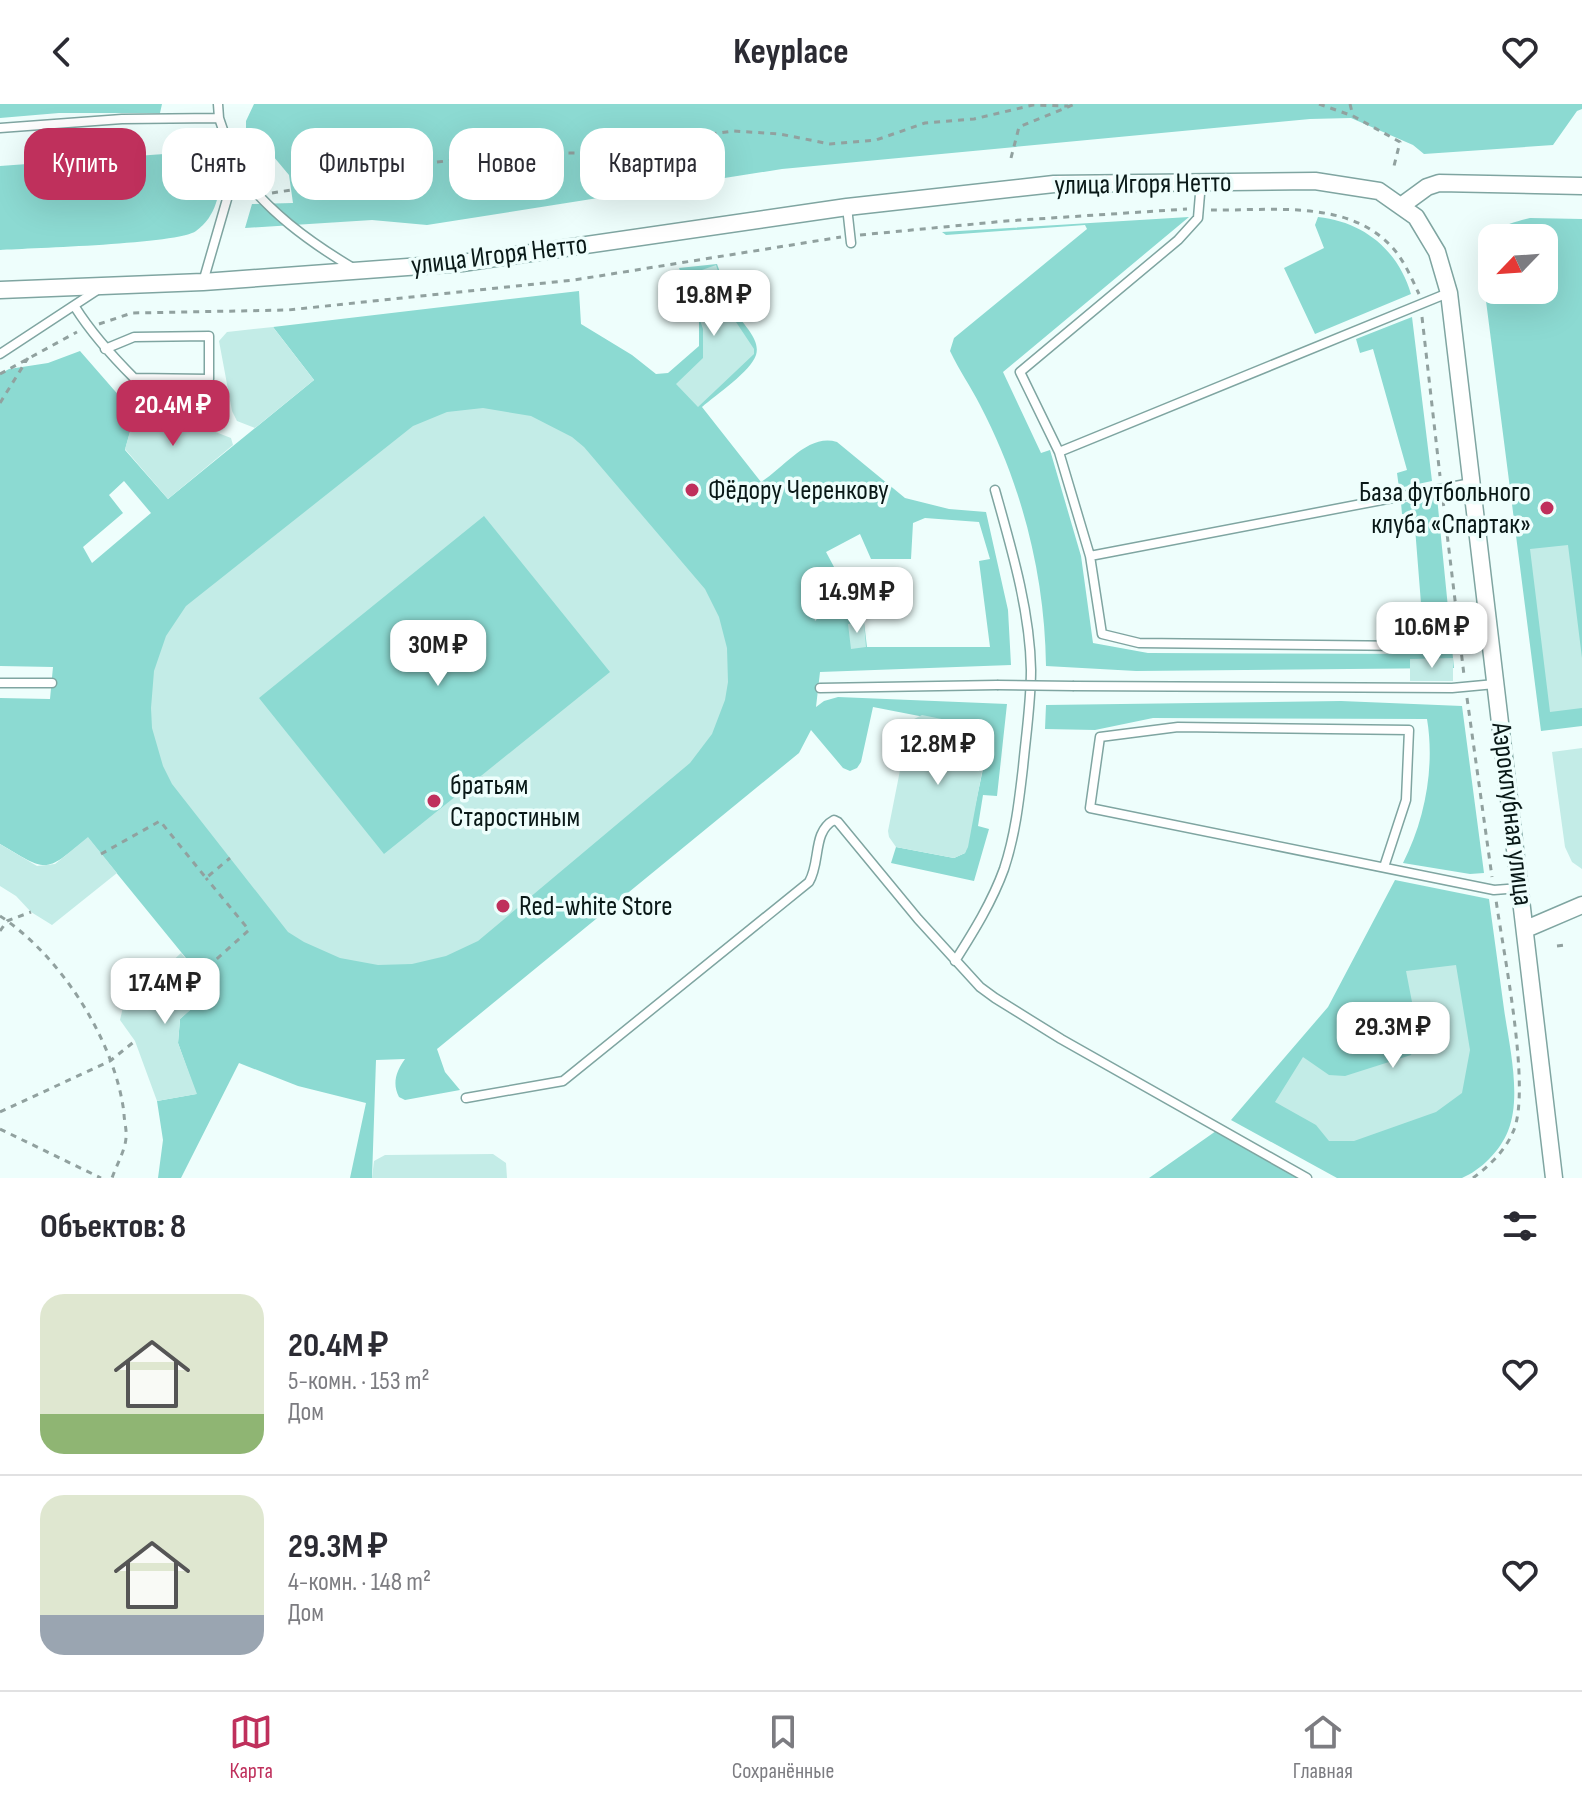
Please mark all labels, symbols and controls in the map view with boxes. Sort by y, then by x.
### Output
icon: back [40,30,84,74]
icon: heart [1498,30,1542,74]
text: Keyplace [733,31,849,74]
chip: Купить [24,128,146,200]
chip: Снять [162,128,275,200]
chip: Фильтры [291,128,433,200]
chip: Новое [449,128,564,200]
chip: Квартира [580,128,725,200]
street label: улица Игоря Нетто [1054,166,1232,202]
north arrow [1478,224,1558,304]
map controls [1478,224,1558,304]
street label: улица Игоря Нетто [409,228,589,282]
pin: 19.8M ₽ [640,270,788,338]
text: 19.8M ₽ [676,280,752,311]
pin: 20.4M ₽ [99,380,247,448]
text: 20.4M ₽ [135,390,211,421]
place label: Фёдору Черенкову [708,474,889,507]
place label: База футбольного клуба «Спартак» [1359,476,1531,541]
marker: Фёдору Черенкову [683,481,701,499]
marker: База футбольного клуба «Спартак» [1538,499,1556,517]
pin: 14.9M ₽ [783,567,931,635]
text: 14.9M ₽ [819,577,895,608]
pin: 10.6M ₽ [1358,602,1506,670]
text: 10.6M ₽ [1394,612,1470,643]
pin: 30M ₽ [382,620,494,688]
text: 30M ₽ [408,630,468,661]
pin: 12.8M ₽ [864,719,1012,787]
street label: Аэроклубная улица [1484,720,1540,907]
text: 12.8M ₽ [900,729,976,760]
place label: братьям Старостиным [450,769,580,834]
marker: братьям Старостиным [425,792,443,810]
place label: Red-white Store [519,890,672,923]
marker: Red-white Store [494,897,512,915]
pin: 17.4M ₽ [91,958,239,1026]
text: 17.4M ₽ [129,968,201,999]
pin: 29.3M ₽ [1319,1002,1467,1070]
text: 29.3M ₽ [1355,1012,1431,1043]
icon: filters [1498,1204,1542,1248]
text: Объектов: 8 [40,1206,186,1247]
text: 20.4M ₽ [288,1325,389,1366]
icon: home [104,1326,200,1422]
icon: heart [1498,1352,1542,1396]
text: 5-комн. · 153 m² [288,1366,430,1397]
text: Дом [288,1397,324,1428]
text: 29.3M ₽ [288,1526,388,1567]
icon: home [104,1527,200,1623]
icon: heart [1498,1553,1542,1597]
text: 4-комн. · 148 m² [288,1567,431,1598]
text: Дом [288,1598,324,1629]
tab: Карта [229,1710,273,1785]
tab: Сохранённые [732,1710,834,1785]
tab: Главная [1293,1710,1353,1785]

